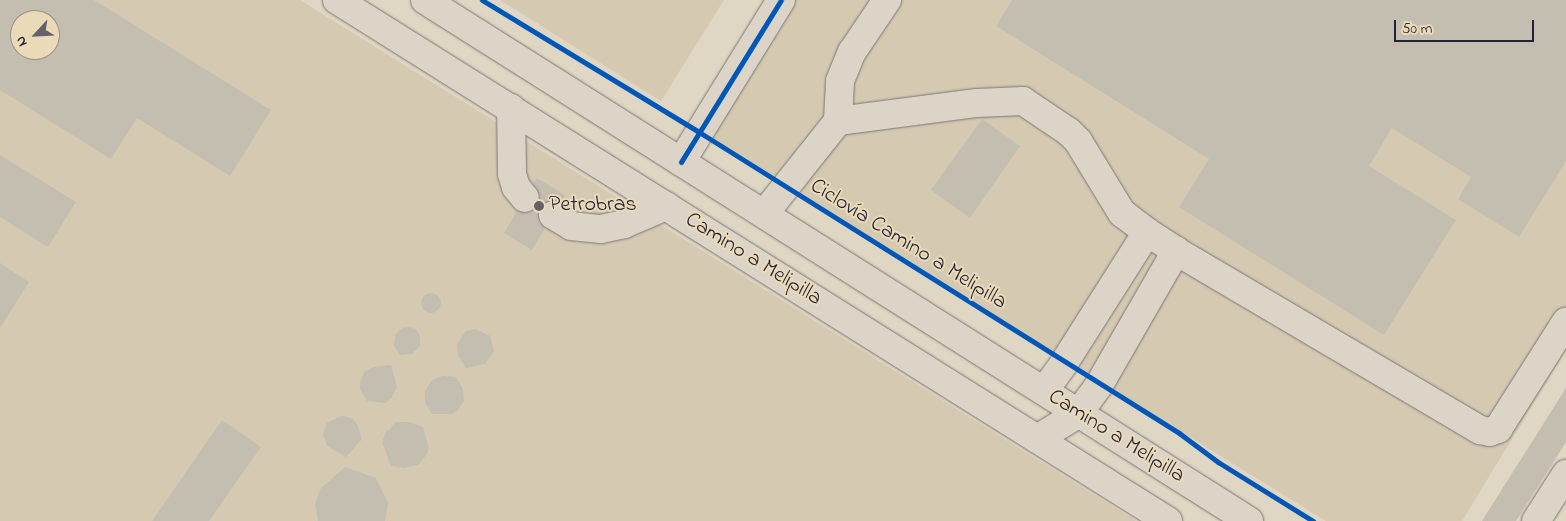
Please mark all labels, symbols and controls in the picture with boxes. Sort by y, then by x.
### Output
north arrow [10,10,60,60]
scale bar [1396,10,1536,42]
text: 50 m [1402,18,1432,40]
text: N [10,32,33,50]
street label: Ciclovía Camino a Melipilla [805,174,1011,316]
place label: Petrobras [549,193,637,219]
marker: Petrobras [533,200,545,212]
street label: Camino a Melipilla [680,207,826,313]
street label: Camino a Melipilla [1043,384,1189,490]

